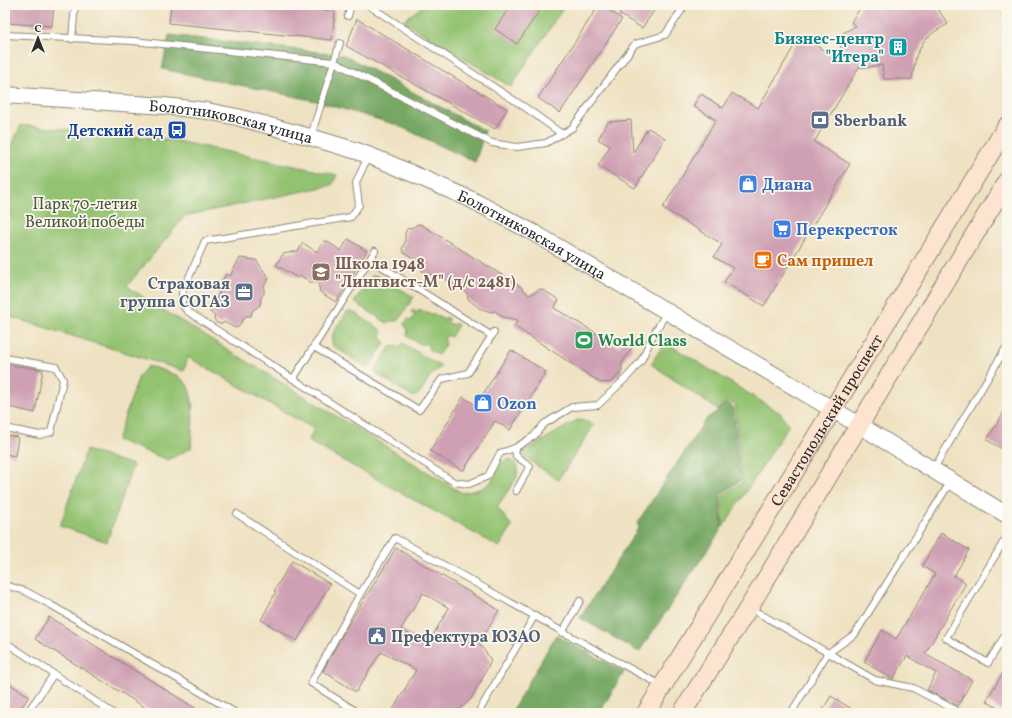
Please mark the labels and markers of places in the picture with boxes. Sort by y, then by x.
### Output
place label: Бизнес-центр "Итера" [774,29,884,69]
building icon: Бизнес-центр "Итера" [887,36,909,58]
bank icon: Sberbank [809,109,831,131]
place label: Sberbank [834,111,907,133]
bus stop icon: Детский сад [166,119,188,141]
place label: Детский сад [67,121,163,143]
shop icon: Диана [737,173,759,195]
place label: Диана [762,175,813,197]
supermarket icon: Перекресток [771,218,793,240]
place label: Перекресток [796,220,898,242]
cafe icon: Сам пришел [752,249,774,271]
place label: Сам пришел [777,251,874,273]
place label: Школа 1948 "Лингвист-М" (д/с 2481) [335,254,516,294]
school or university icon: Школа 1948 "Лингвист-М" (д/с 2481) [310,261,332,283]
place label: Страховая группа СОГАЗ [120,274,230,314]
office icon: Страховая группа СОГАЗ [233,281,255,303]
sports icon: World Class [573,329,595,351]
place label: World Class [598,331,687,353]
shop icon: Ozon [472,392,494,414]
place label: Ozon [497,394,537,416]
public building icon: Префектура ЮЗАО [366,625,388,647]
place label: Префектура ЮЗАО [391,627,540,649]

